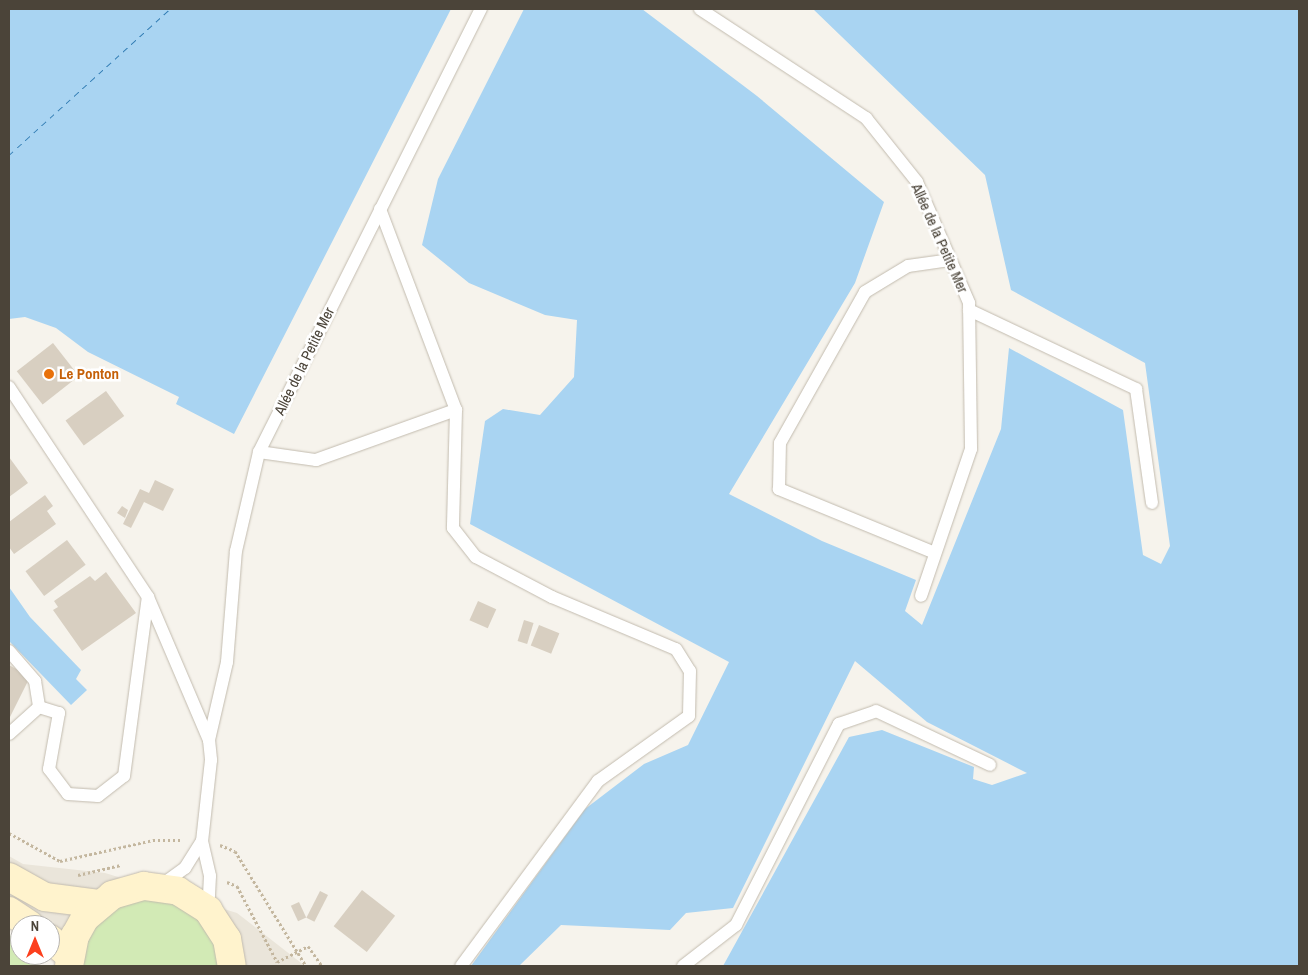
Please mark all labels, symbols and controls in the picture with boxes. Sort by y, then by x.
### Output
street label: Allée de la Petite Mer [908,181,972,295]
street label: Allée de la Petite Mer [270,304,338,418]
place label: Le Ponton [59,365,119,383]
marker: Le Ponton [43,368,55,380]
north arrow [10,915,60,965]
text: N [31,917,39,935]

